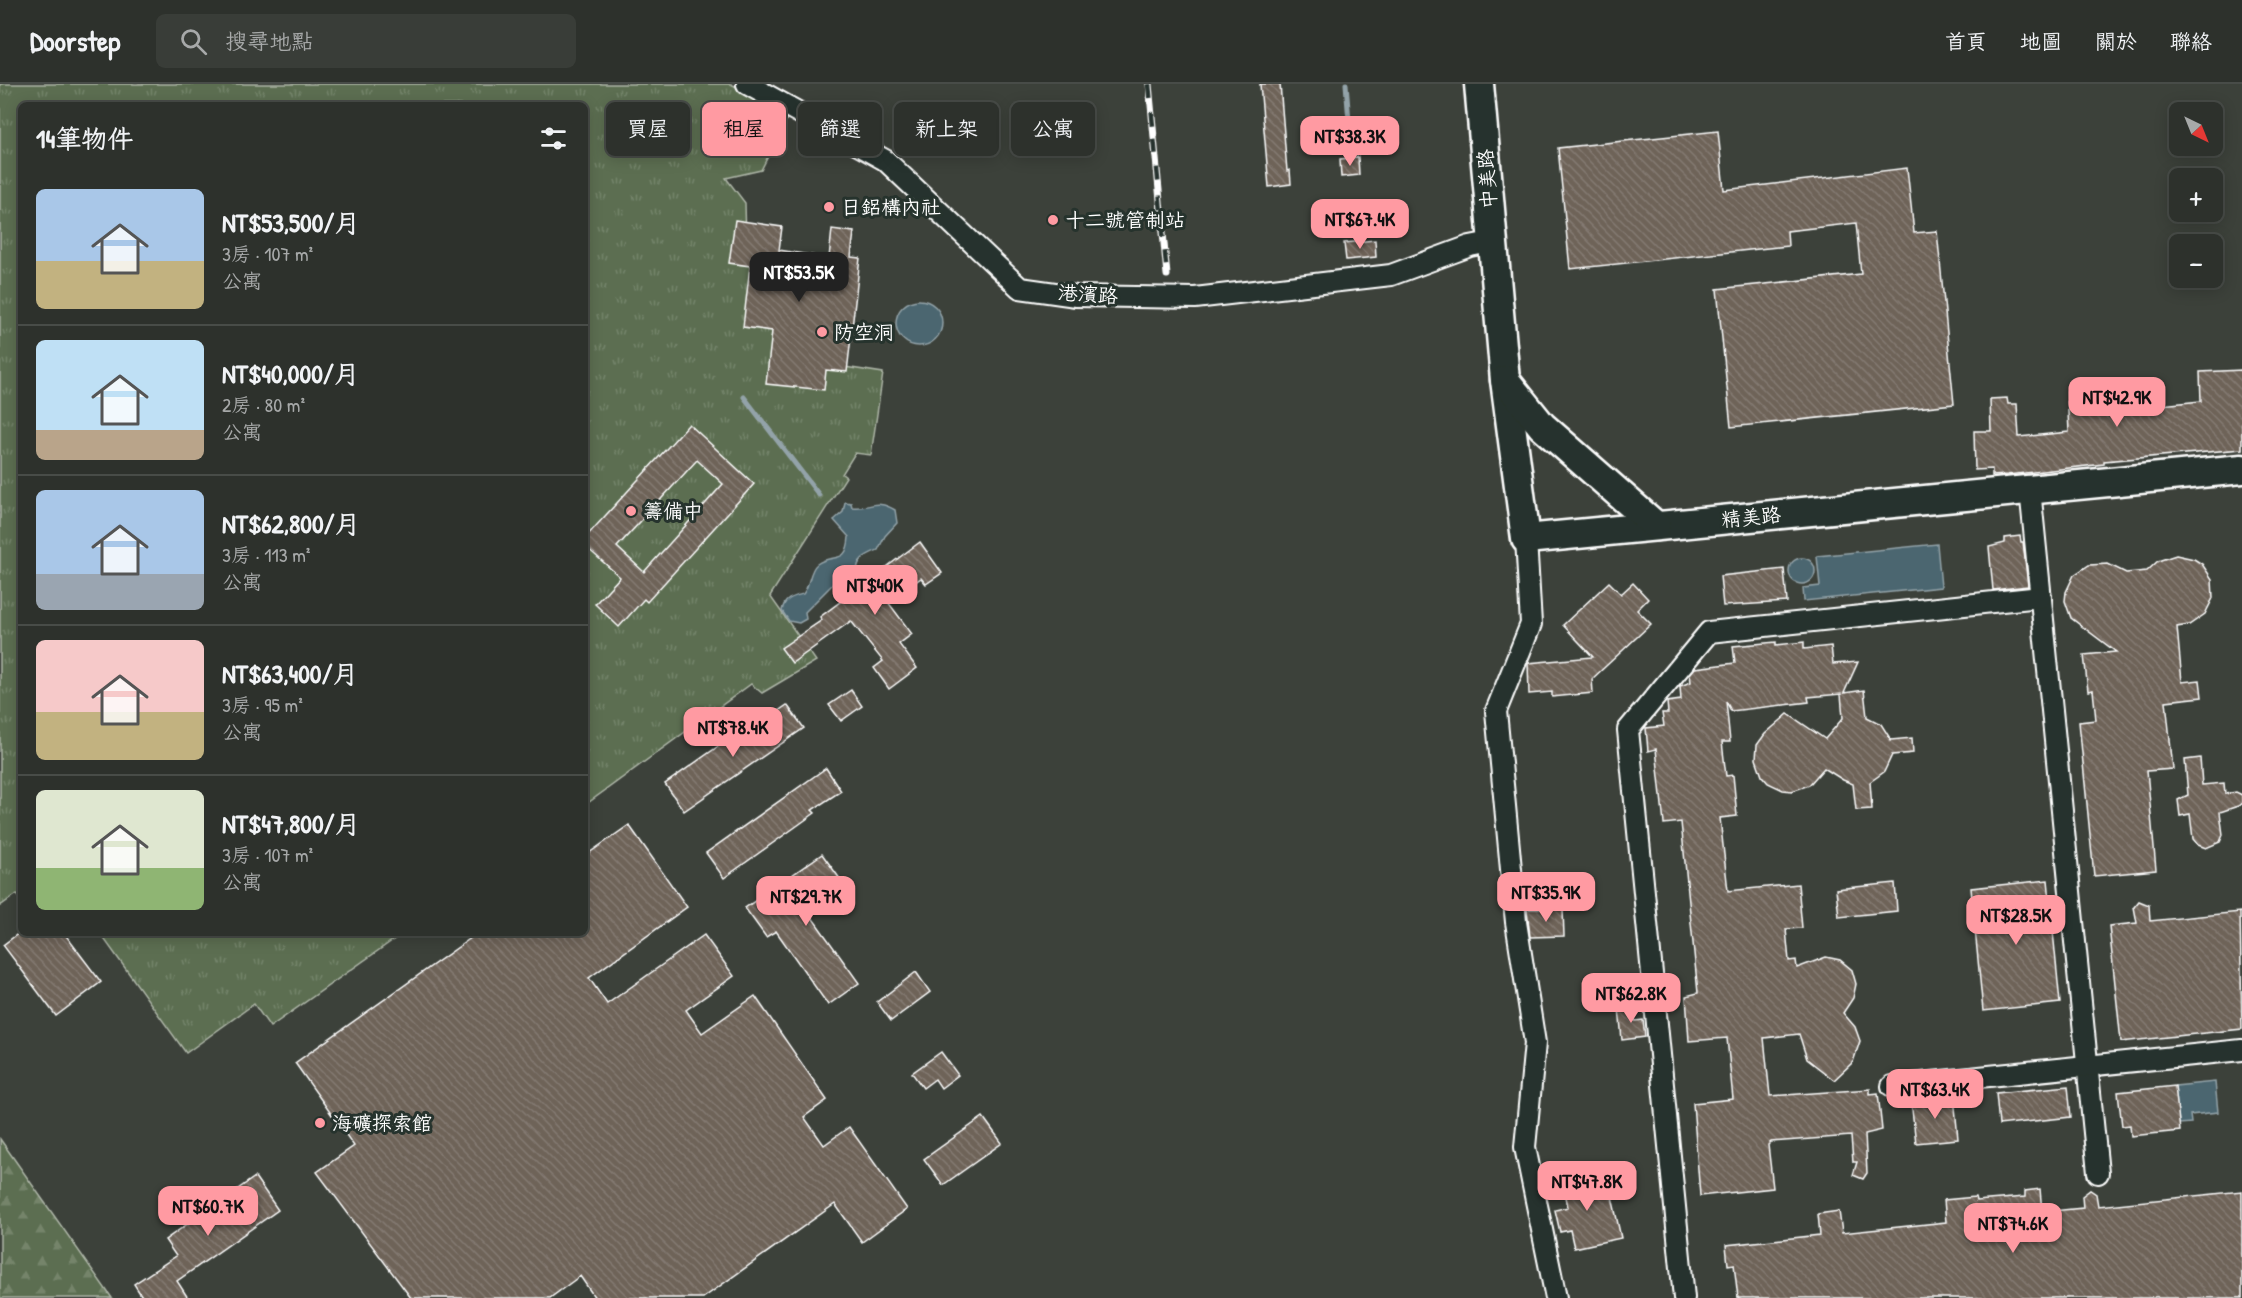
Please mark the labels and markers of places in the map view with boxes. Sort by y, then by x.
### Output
pin: NT$38.3K [1288,116,1412,167]
place label: 日鋁構內社 [841,193,941,220]
pin: NT$67.4K [1298,199,1422,250]
marker: 日鋁構內社 [822,200,836,214]
place label: 十二號管制站 [1065,206,1185,233]
marker: 十二號管制站 [1046,213,1060,227]
pin: NT$53.5K [737,252,861,303]
place label: 防空洞 [834,318,894,345]
marker: 防空洞 [815,325,829,339]
pin: NT$42.9K [2055,377,2179,428]
place label: 籌備中 [643,497,703,524]
marker: 籌備中 [624,504,638,518]
pin: NT$40K [826,565,924,616]
pin: NT$78.4K [671,707,795,758]
pin: NT$35.9K [1484,872,1608,923]
pin: NT$29.7K [744,876,868,927]
pin: NT$28.5K [1954,895,2078,946]
pin: NT$62.8K [1569,973,1693,1024]
pin: NT$63.4K [1873,1069,1997,1120]
place label: 海礦探索館 [332,1109,432,1136]
marker: 海礦探索館 [313,1116,327,1130]
pin: NT$47.8K [1525,1161,1649,1212]
pin: NT$60.7K [146,1186,270,1237]
pin: NT$74.6K [1951,1203,2075,1254]

